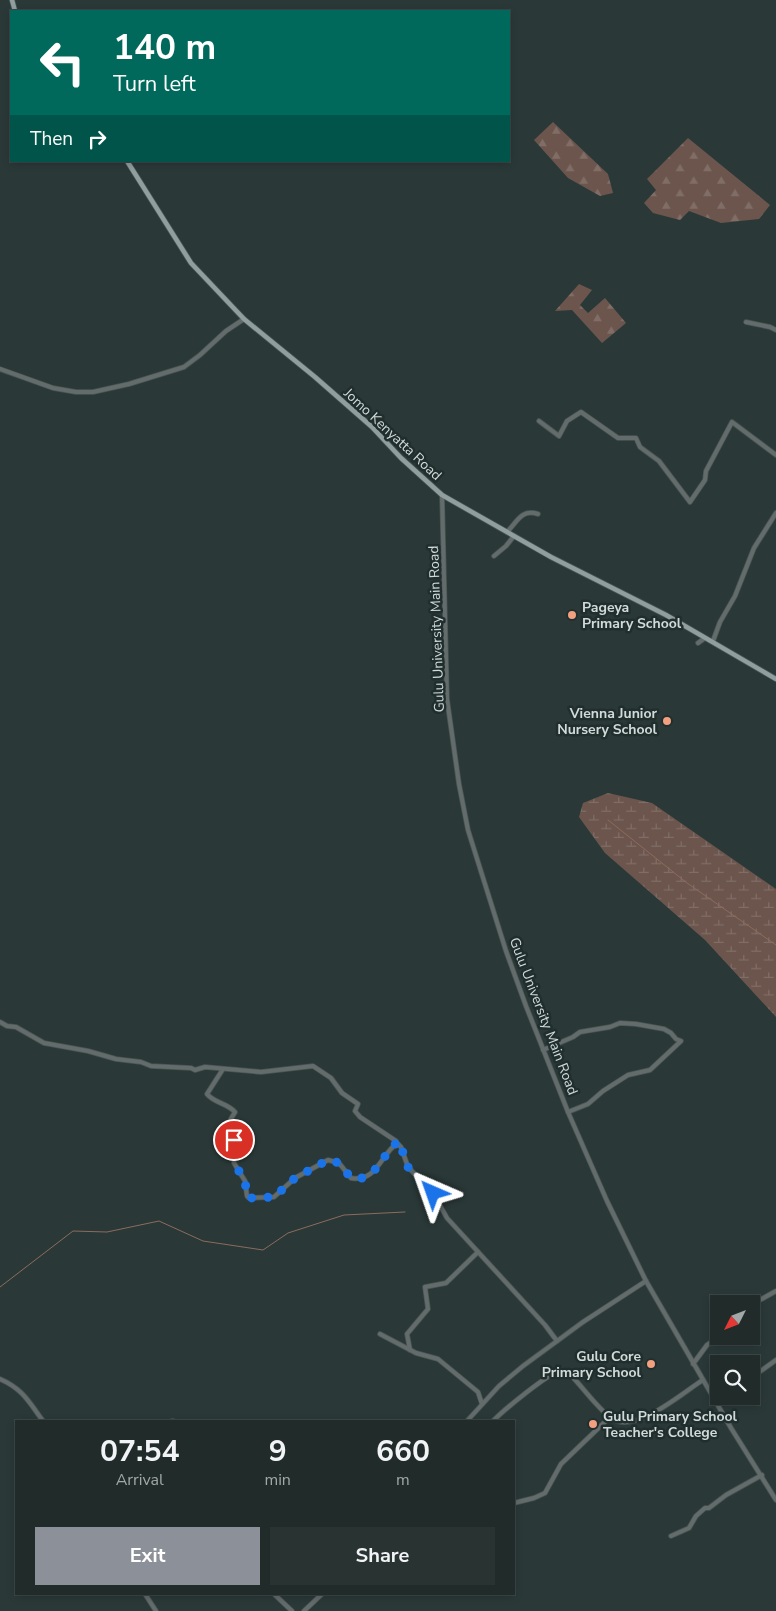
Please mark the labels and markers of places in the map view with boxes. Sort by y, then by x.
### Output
place label: Pageya Primary School [582,598,682,633]
marker: Pageya Primary School [566,609,578,621]
place label: Vienna Junior Nursery School [557,704,658,739]
marker: Vienna Junior Nursery School [661,715,673,727]
pin [213,1119,255,1161]
place label: Gulu Core Primary School [542,1347,642,1382]
marker: Gulu Core Primary School [645,1358,657,1370]
place label: Gulu Primary School Teacher's College [603,1407,738,1442]
marker: Gulu Primary School Teacher's College [587,1418,599,1430]

